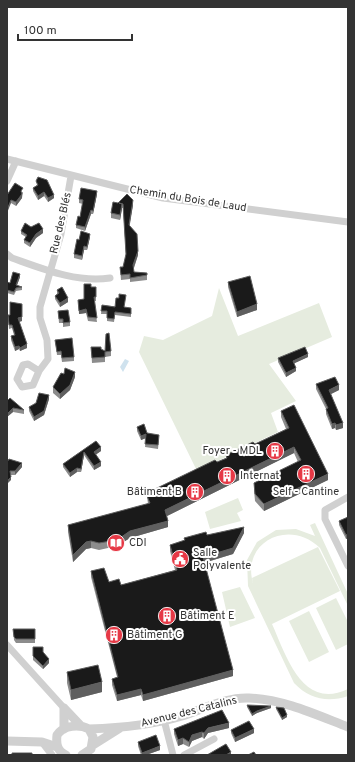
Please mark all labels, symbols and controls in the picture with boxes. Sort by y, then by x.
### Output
scale bar [18,16,132,42]
text: 100 m [24,23,57,39]
street label: Chemin du Bois de Laud [128,183,248,215]
street label: Rue des Blés [47,191,75,255]
building icon: Foyer - MDL [265,441,285,461]
place label: Foyer - MDL [203,444,262,458]
building icon: Self - Cantine [296,464,316,484]
building icon: Internat [217,466,237,486]
place label: Internat [240,469,279,483]
building icon: Bâtiment B [185,482,205,502]
place label: Bâtiment B [127,485,182,499]
place label: Self - Cantine [273,485,339,499]
library icon: CDI [106,533,126,553]
place label: CDI [129,536,147,550]
place label: Salle Polyvalente [193,546,251,573]
public building icon: Salle Polyvalente [170,549,190,569]
building icon: Bâtiment E [157,606,177,626]
place label: Bâtiment E [180,609,235,623]
building icon: Bâtiment G [104,625,124,645]
place label: Bâtiment G [127,628,183,642]
street label: Avenue des Catalins [139,693,239,731]

